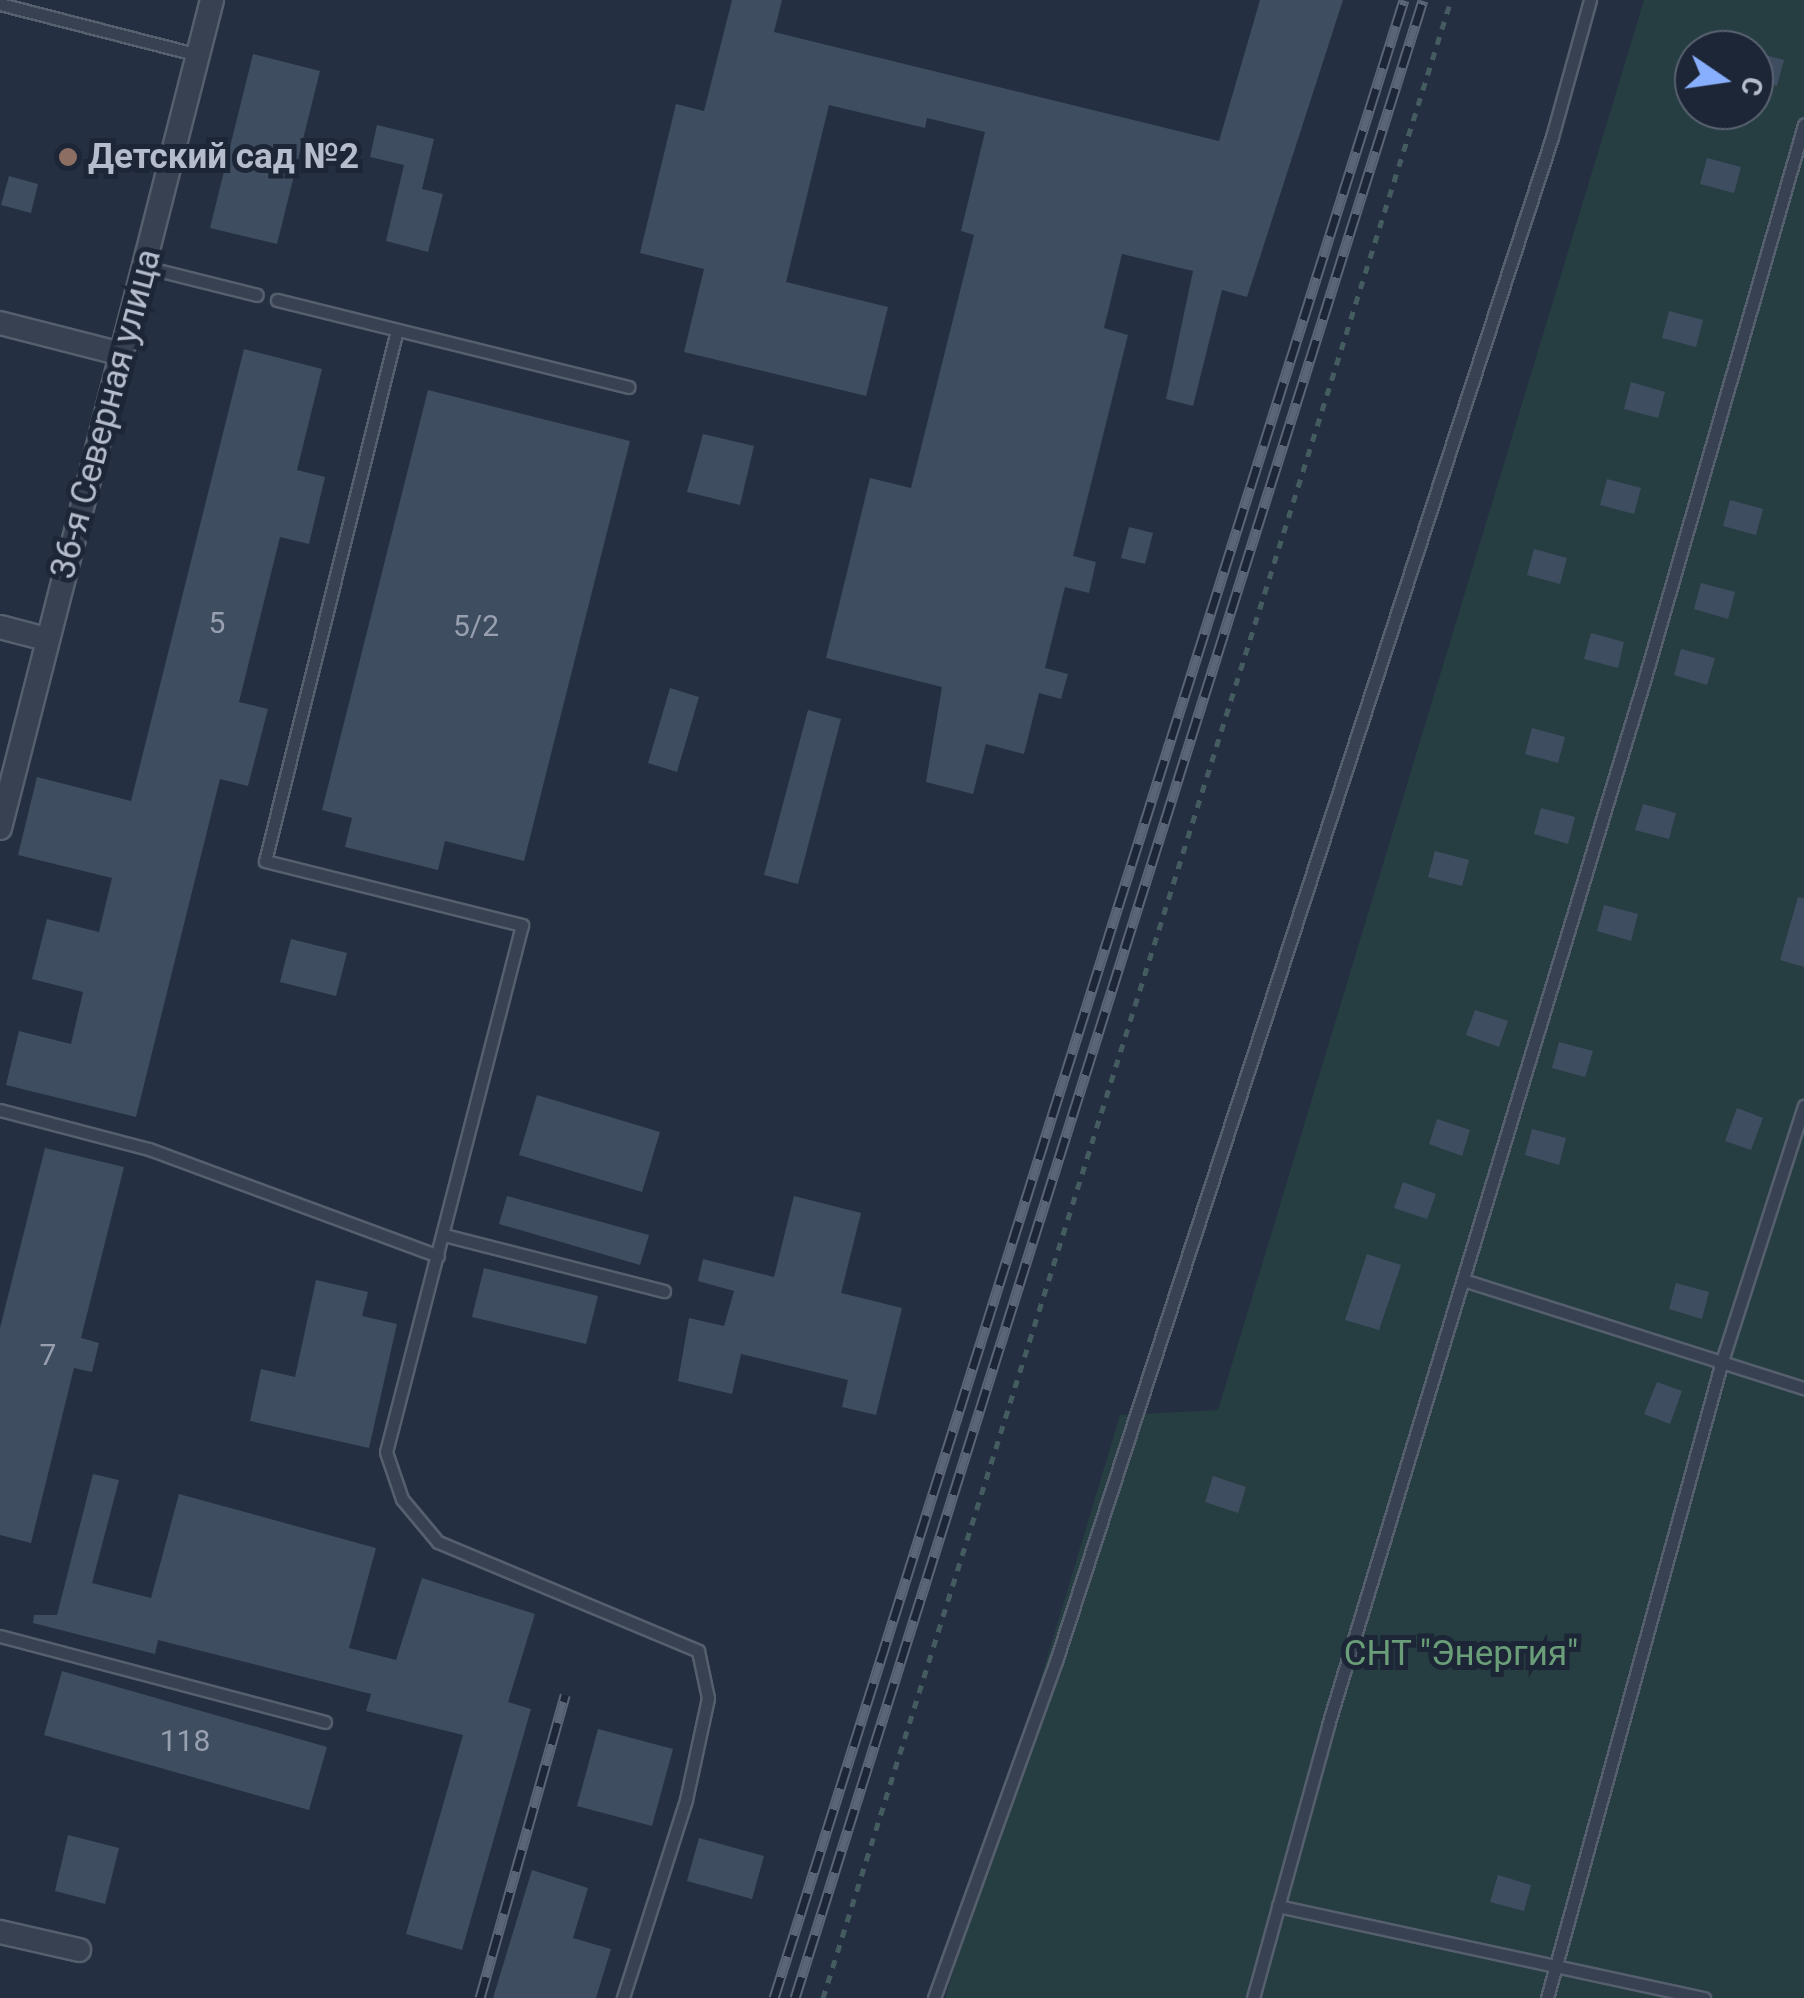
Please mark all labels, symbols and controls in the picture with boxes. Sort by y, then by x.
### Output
north arrow [1674,30,1774,130]
text: С [1734,74,1770,99]
place label: Детский сад №2 [88,136,359,178]
marker: Детский сад №2 [57,146,79,168]
street label: 36-я Северная улица [42,245,170,583]
house number: 5 [209,605,225,641]
house number: 5/2 [453,608,499,644]
house number: 7 [40,1337,56,1373]
park label: СНТ "Энергия" [1343,1633,1579,1675]
house number: 118 [160,1723,210,1759]

